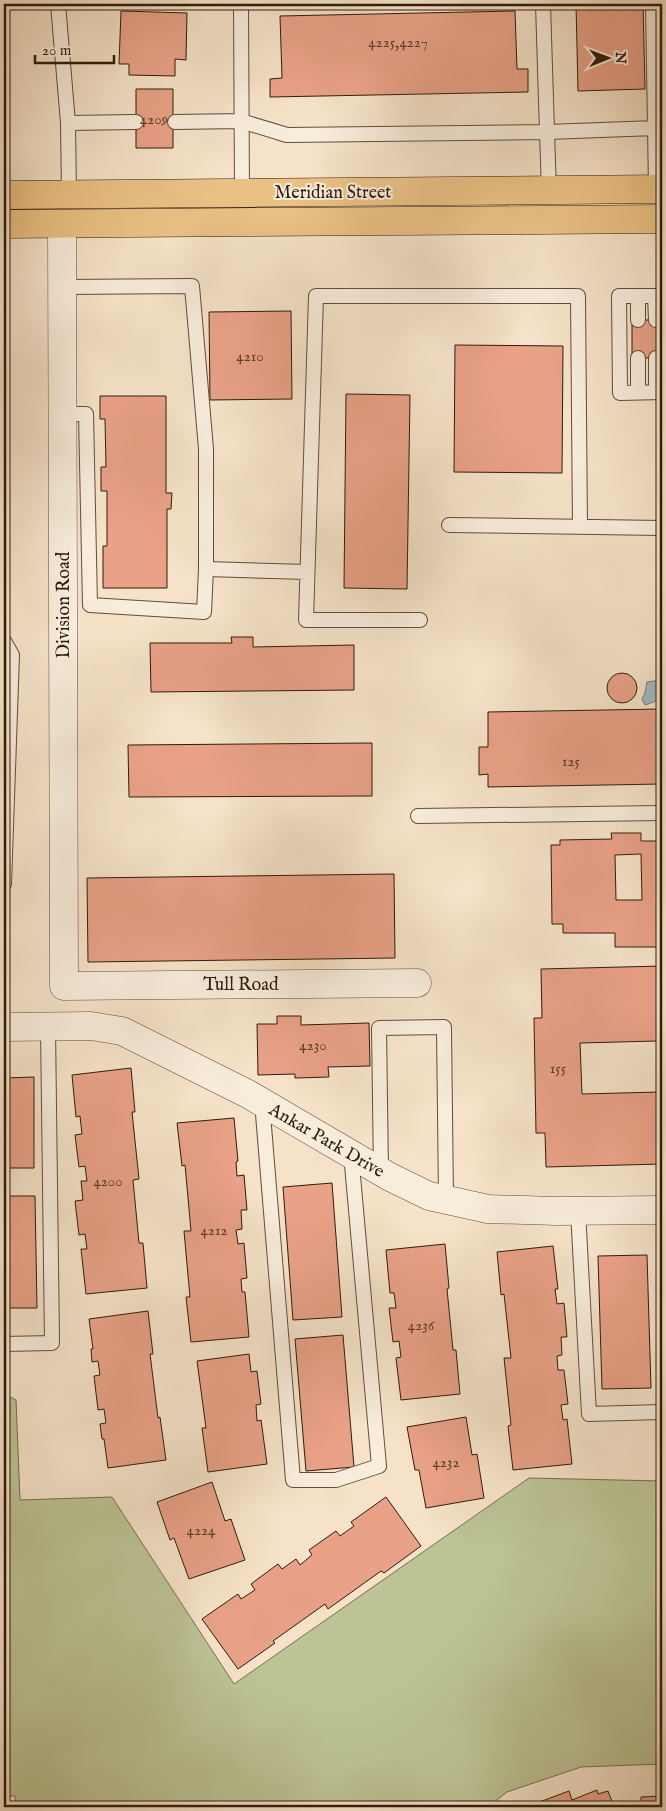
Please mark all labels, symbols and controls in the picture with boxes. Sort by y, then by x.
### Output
scale bar [35,32,114,64]
north arrow [584,32,634,82]
house number: 4225,4227 [368,33,428,52]
text: 20 m [42,41,72,60]
text: N [611,51,629,64]
house number: 4209 [140,110,168,129]
street label: Meridian Street [275,182,391,205]
house number: 4210 [236,347,264,366]
street label: Division Road [53,551,76,658]
house number: 125 [562,752,581,771]
street label: Tull Road [203,974,279,997]
house number: 4230 [299,1036,327,1055]
house number: 155 [550,1059,567,1078]
street label: Ankar Park Drive [263,1098,388,1184]
house number: 4200 [93,1172,123,1191]
house number: 4212 [200,1221,228,1240]
house number: 4236 [408,1316,435,1335]
house number: 4232 [432,1453,460,1472]
house number: 4224 [187,1521,216,1540]

